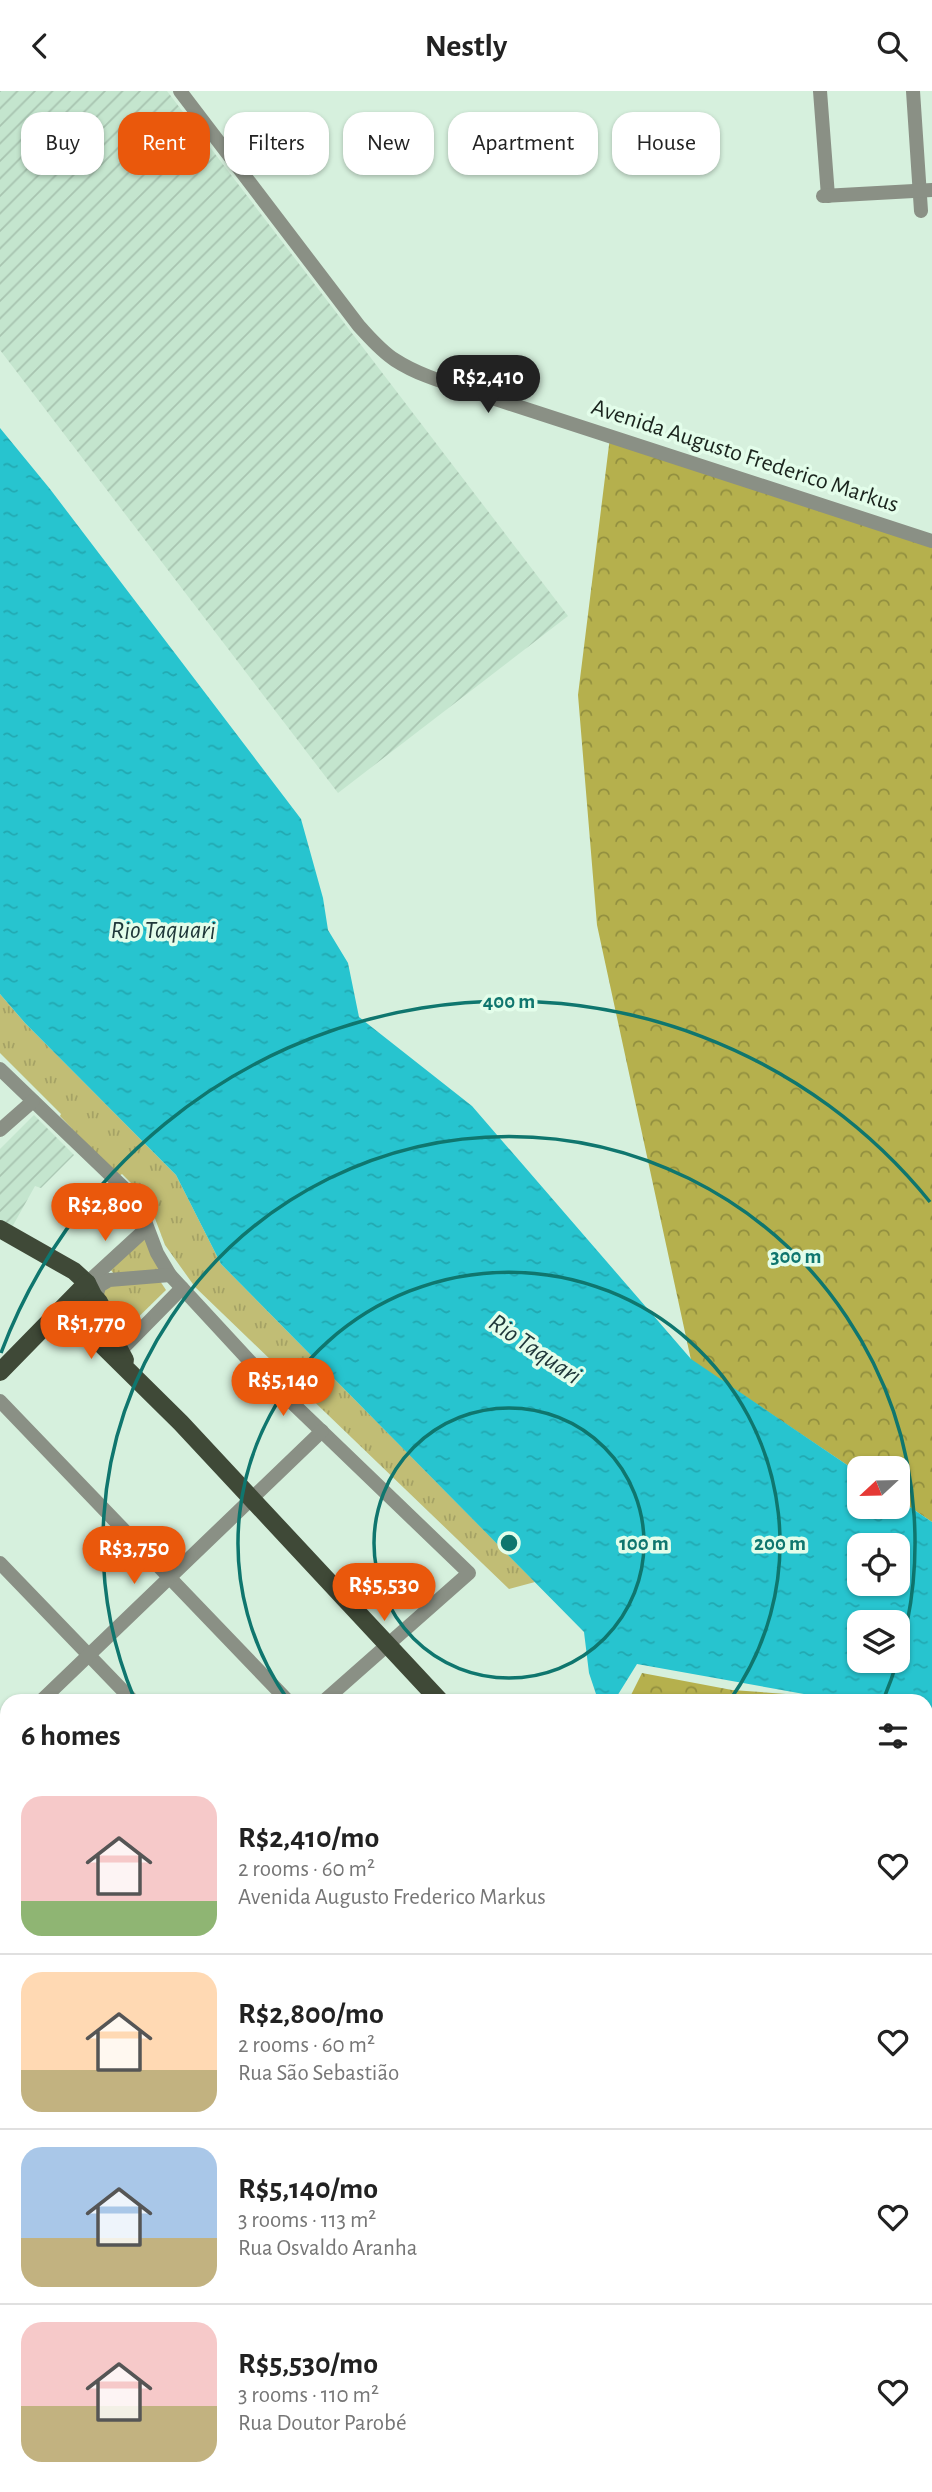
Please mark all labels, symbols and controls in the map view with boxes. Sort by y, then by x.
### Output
icon: back [21,27,59,65]
icon: search [873,27,911,65]
text: Nestly [425,30,507,62]
chip: Buy [21,112,104,175]
chip: Rent [118,112,210,175]
chip: Filters [224,112,329,175]
chip: New [343,112,434,175]
chip: Apartment [448,112,598,175]
chip: House [612,112,720,175]
pin: R$2,410 [423,355,553,415]
text: R$2,410 [452,366,524,389]
street label: Avenida Augusto Frederico Markus [589,395,901,517]
water label: Rio Taquari [111,917,216,943]
text: 400 m [483,991,535,1012]
pin: R$2,800 [40,1183,170,1243]
text: R$2,800 [67,1194,143,1217]
text: 300 m [770,1246,822,1267]
pin: R$1,770 [26,1301,156,1361]
water label: Rio Taquari [484,1309,586,1389]
text: R$1,770 [56,1312,126,1335]
pin: R$5,140 [218,1359,348,1418]
text: R$5,140 [248,1369,318,1392]
north arrow [847,1456,910,1519]
map controls [847,1456,910,1673]
pin: R$3,750 [69,1527,199,1586]
centre of rings [497,1531,521,1555]
text: 100 m [619,1533,669,1554]
text: 200 m [754,1533,806,1554]
button: locate [847,1533,910,1596]
text: R$3,750 [99,1537,169,1560]
pin: R$5,530 [319,1563,449,1623]
text: R$5,530 [349,1574,419,1597]
button: layers [847,1610,910,1673]
icon: filters [874,1717,912,1755]
text: 6 homes [21,1721,121,1751]
text: R$2,410/mo [238,1823,379,1853]
icon: home [77,1824,161,1908]
icon: heart [874,1847,912,1885]
text: 2 rooms · 60 m² [238,1858,375,1881]
text: Avenida Augusto Frederico Markus [238,1886,546,1909]
text: R$2,800/mo [238,1999,384,2029]
icon: home [77,2000,161,2084]
icon: heart [874,2023,912,2061]
text: 2 rooms · 60 m² [238,2034,375,2057]
text: Rua São Sebastião [238,2062,399,2085]
text: R$5,140/mo [238,2174,378,2204]
icon: home [77,2175,161,2259]
icon: heart [874,2198,912,2236]
text: 3 rooms · 113 m² [238,2209,376,2232]
text: Rua Osvaldo Aranha [238,2237,417,2260]
text: R$5,530/mo [238,2349,378,2379]
icon: home [77,2350,161,2434]
icon: heart [874,2373,912,2411]
text: 3 rooms · 110 m² [238,2384,379,2407]
text: Rua Doutor Parobé [238,2412,407,2435]

